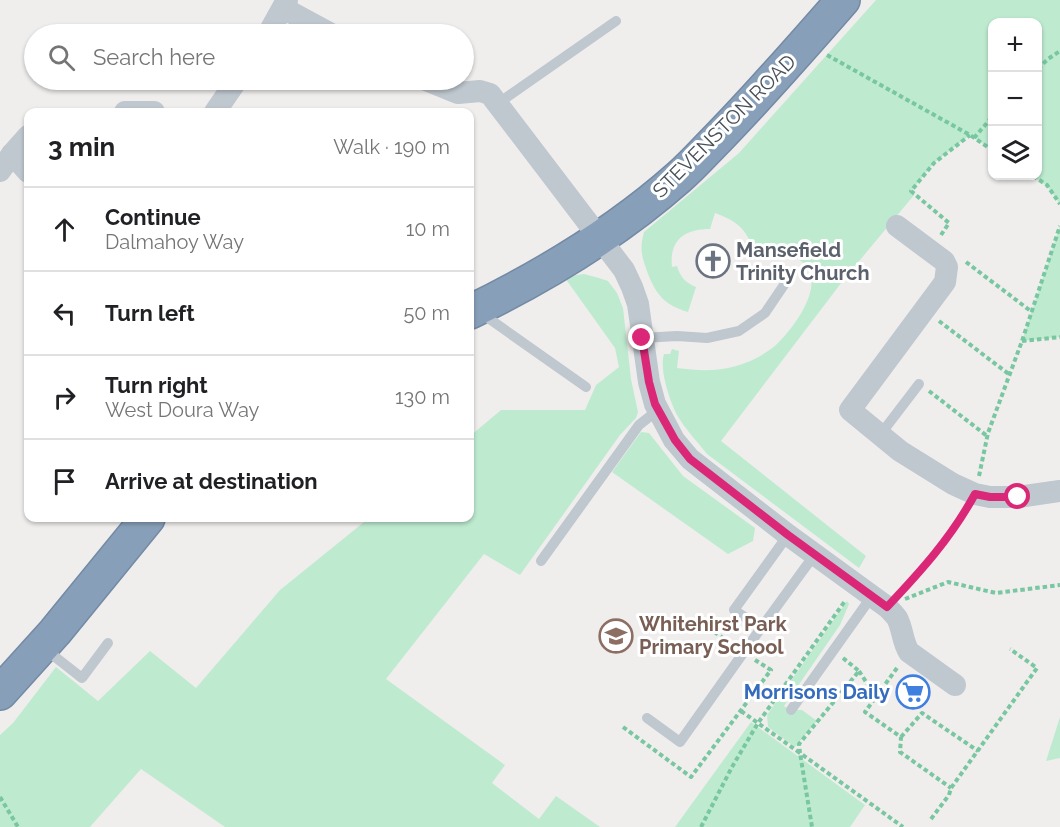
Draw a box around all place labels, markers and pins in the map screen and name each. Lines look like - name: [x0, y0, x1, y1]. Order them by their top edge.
- place label: Mansefield Trinity Church: [736, 238, 869, 285]
- church icon: Mansefield Trinity Church: [695, 243, 731, 279]
- place label: Whitehirst Park Primary School: [639, 612, 788, 659]
- school or university icon: Whitehirst Park Primary School: [598, 618, 634, 654]
- supermarket icon: Morrisons Daily: [895, 674, 931, 710]
- place label: Morrisons Daily: [744, 680, 890, 704]

